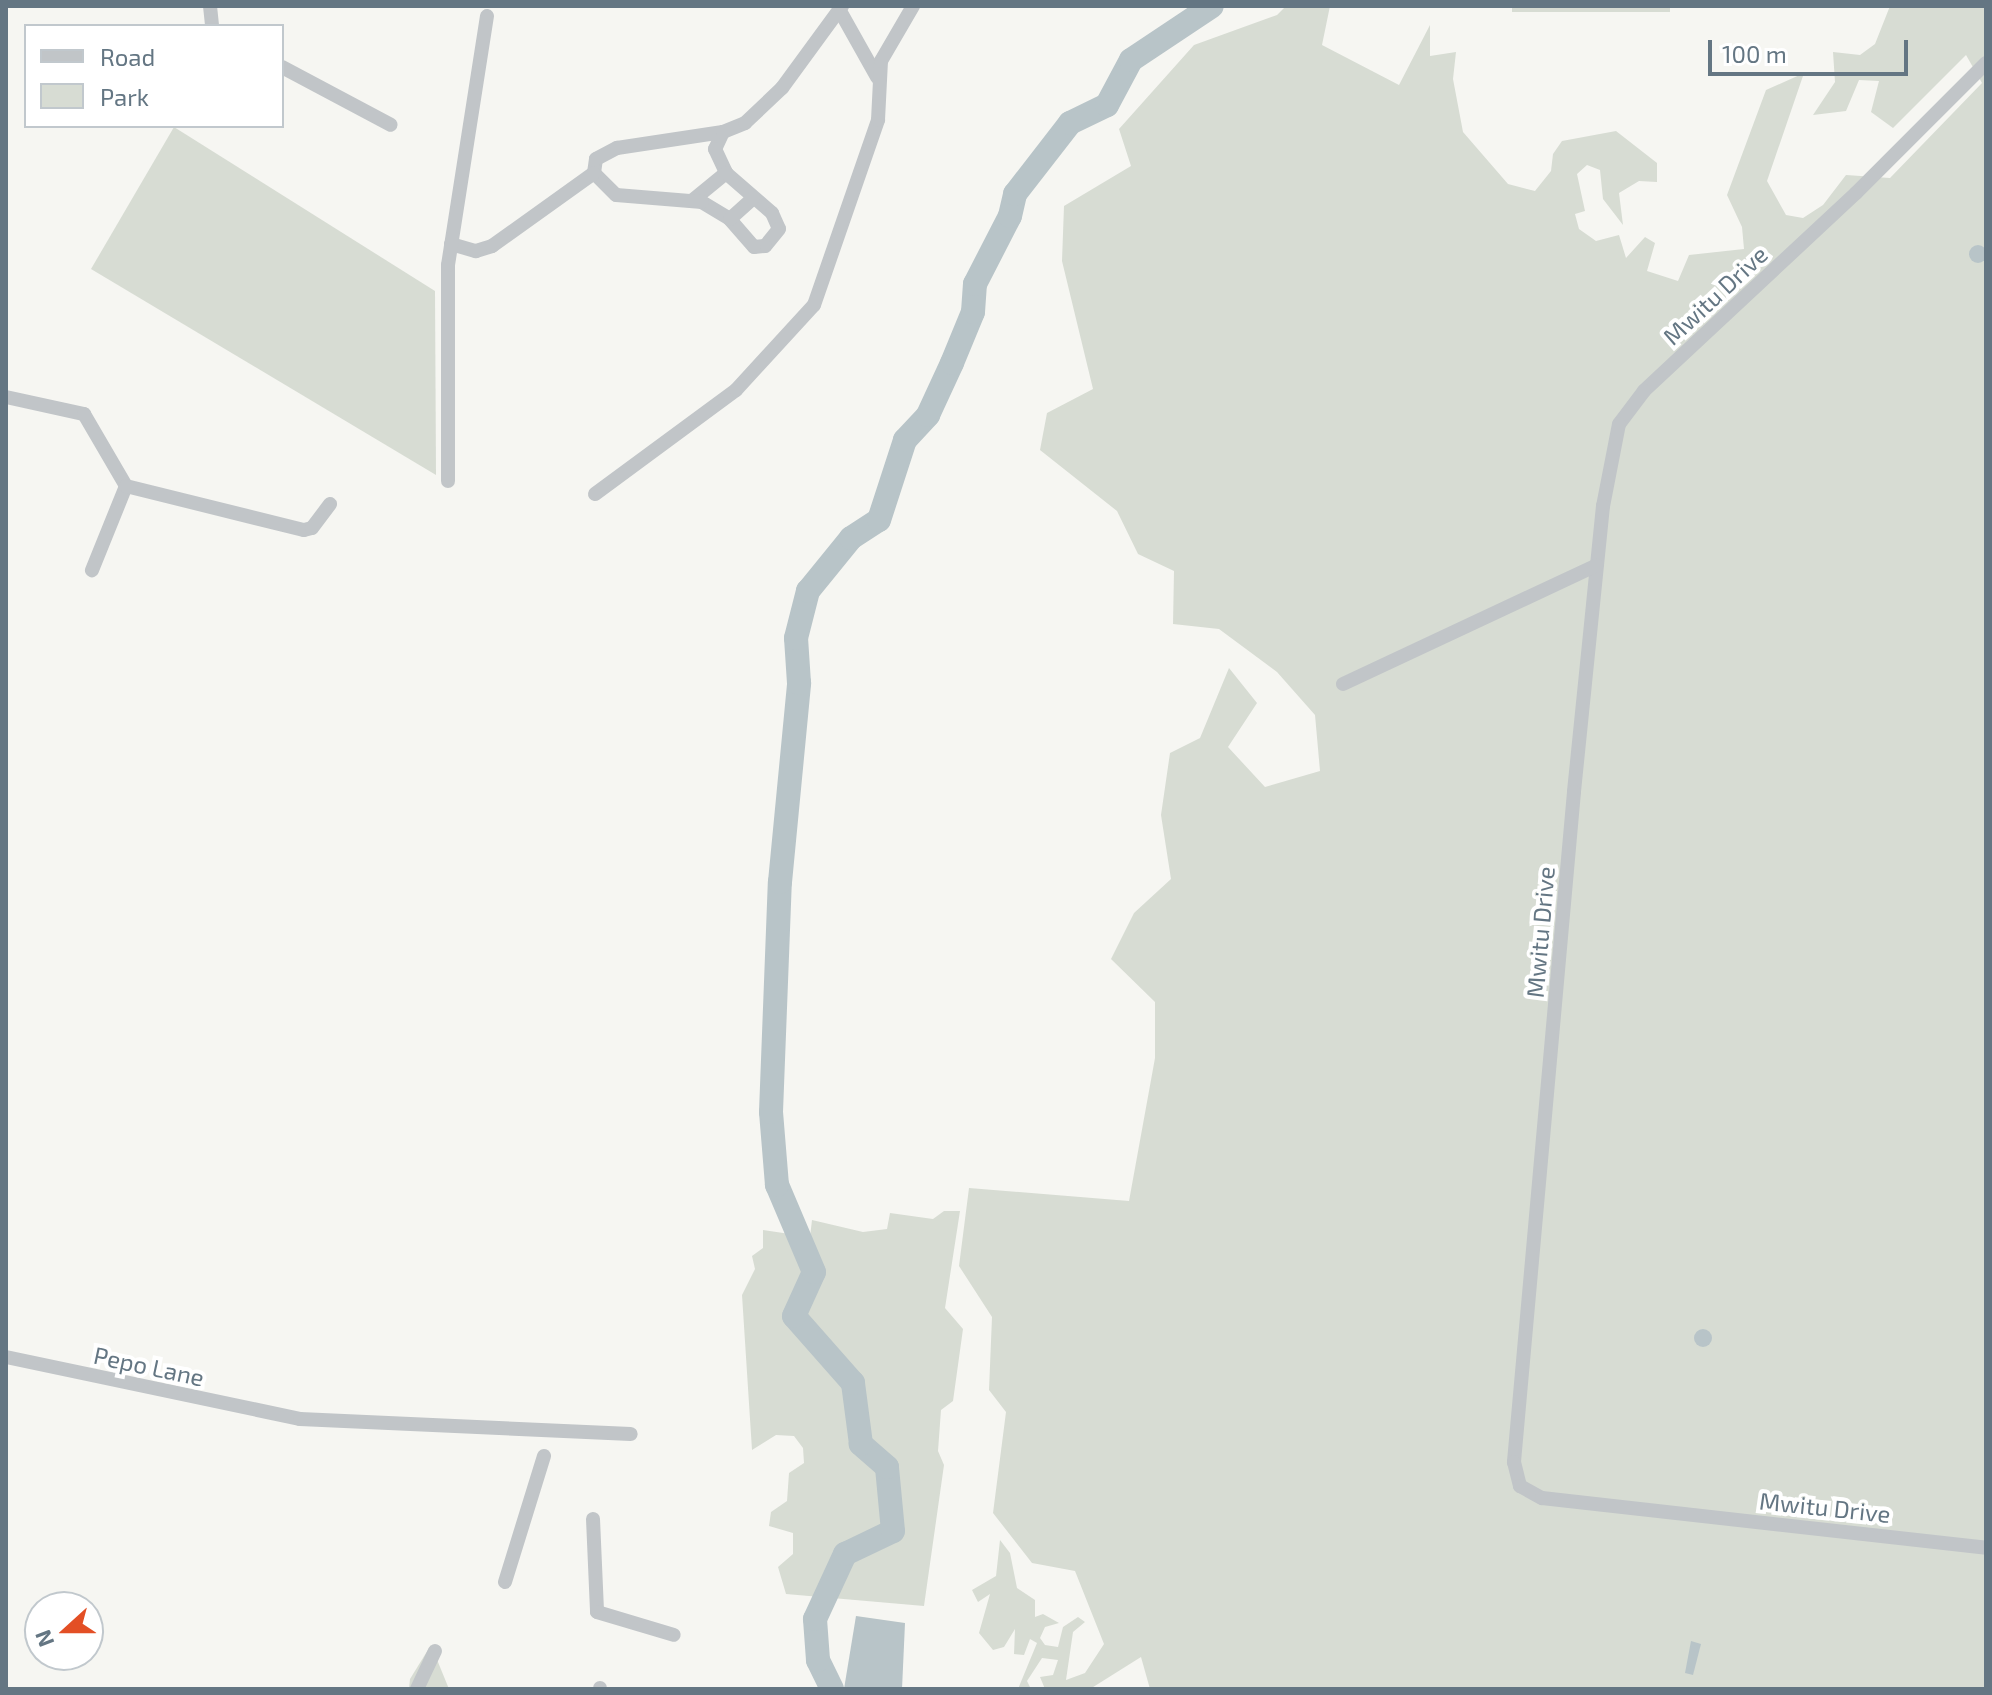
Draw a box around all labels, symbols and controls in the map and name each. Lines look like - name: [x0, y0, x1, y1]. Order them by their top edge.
- legend: [24, 24, 284, 128]
- scale bar: [1712, 24, 1912, 74]
- text: 100 m: [1722, 39, 1787, 68]
- text: Road: [100, 42, 155, 71]
- text: Park: [100, 82, 149, 111]
- street label: Mwitu Drive: [1657, 239, 1773, 351]
- street label: Mwitu Drive: [1520, 865, 1560, 999]
- street label: Pepo Lane: [91, 1340, 207, 1392]
- street label: Mwitu Drive: [1758, 1486, 1892, 1528]
- north arrow: [24, 1591, 104, 1671]
- text: N: [28, 1627, 58, 1651]

